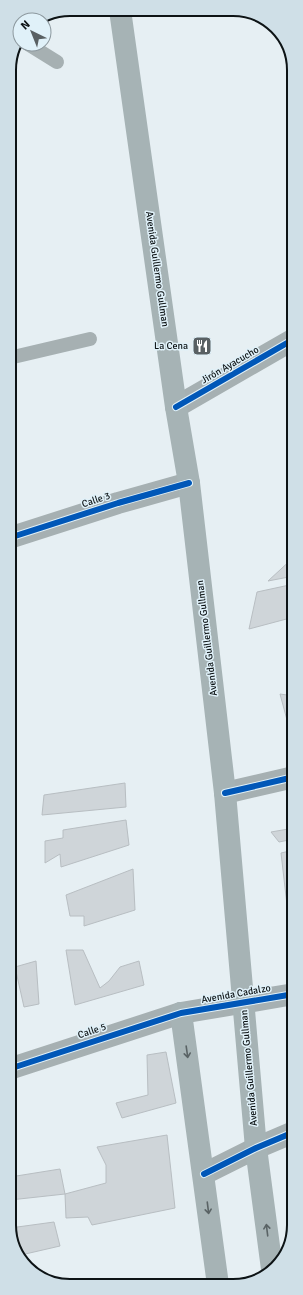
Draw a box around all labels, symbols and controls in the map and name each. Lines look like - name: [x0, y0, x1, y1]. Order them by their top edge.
- north arrow: [12, 12, 52, 52]
- text: N: [18, 18, 33, 32]
- street label: Avenida Guillermo Gullman: [143, 210, 171, 328]
- restaurant icon: La Cena: [191, 335, 213, 357]
- place label: La Cena: [154, 340, 188, 352]
- street label: Jirón Ayacucho: [199, 344, 261, 386]
- street label: Calle 3: [80, 490, 112, 510]
- street label: Avenida Guillermo Gullman: [194, 579, 220, 697]
- street label: Avenida Cadalzo: [200, 982, 272, 1006]
- street label: Avenida Guillermo Gullman: [238, 1009, 260, 1127]
- street label: Calle 5: [76, 1021, 108, 1041]
- one-way arrow: [183, 1045, 191, 1058]
- one-way arrow: [204, 1201, 212, 1214]
- one-way arrow: [263, 1224, 271, 1237]

